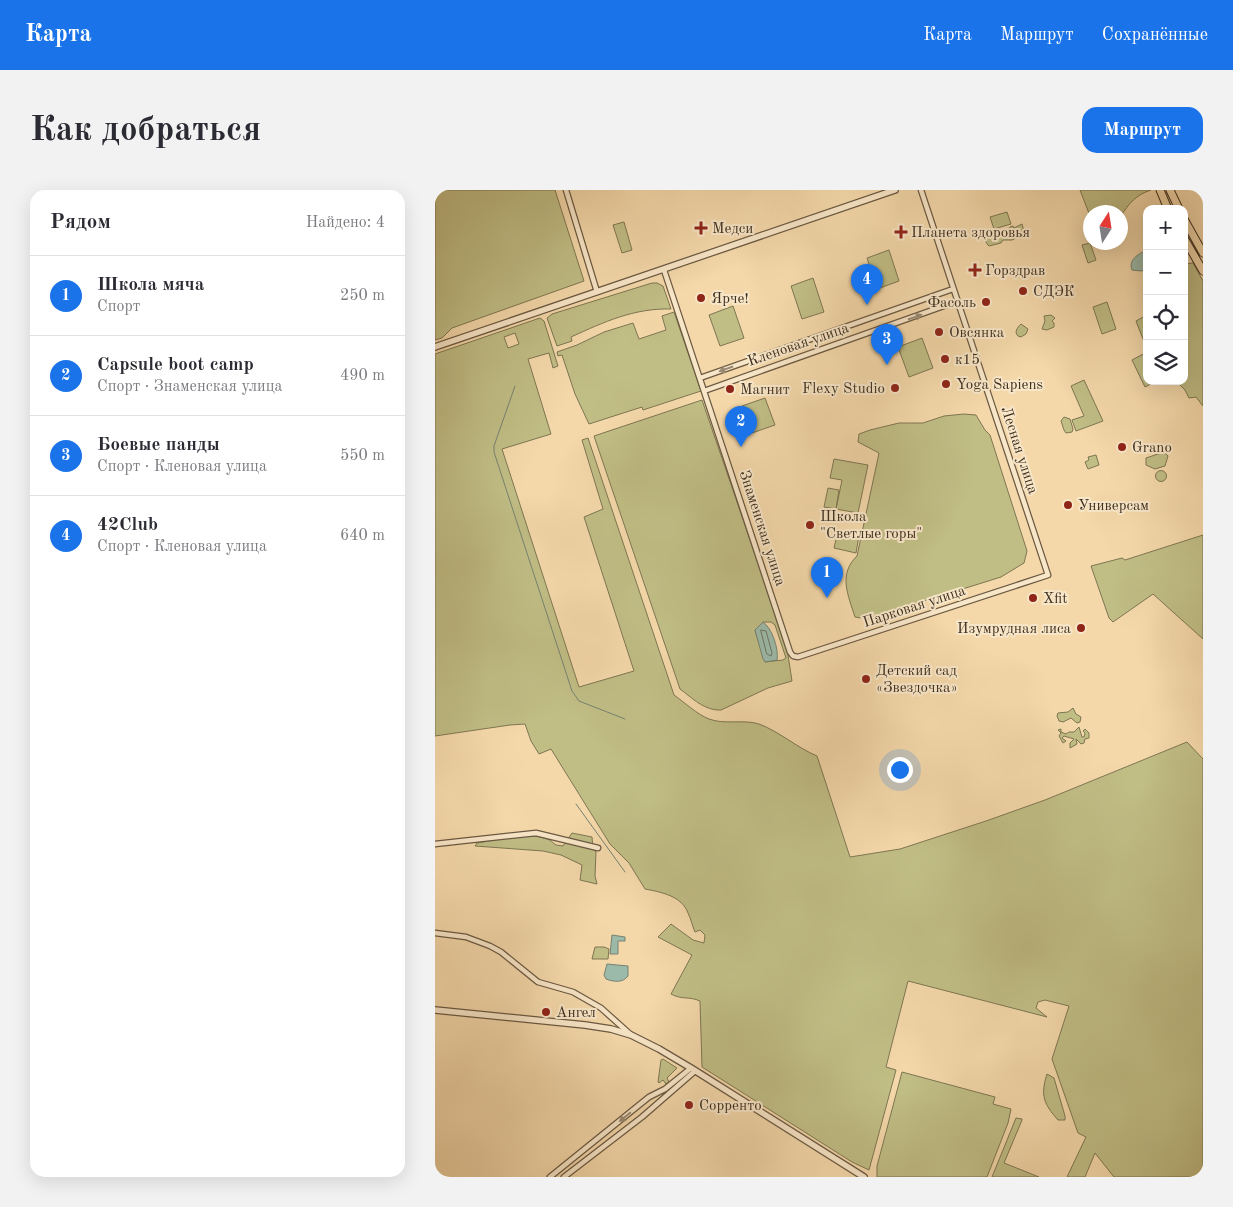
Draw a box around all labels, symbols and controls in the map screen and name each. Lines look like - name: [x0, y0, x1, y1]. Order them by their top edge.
- text: Карта: [25, 23, 92, 47]
- text: Карта: [923, 26, 972, 44]
- text: Маршрут: [1000, 26, 1074, 44]
- text: Сохранённые: [1102, 26, 1208, 44]
- button: Маршрут: [1082, 107, 1203, 153]
- text: Как добраться: [30, 113, 261, 148]
- north arrow: [1083, 205, 1128, 250]
- map controls: [1143, 205, 1188, 385]
- button: +: [1143, 205, 1188, 250]
- text: Рядом: [50, 212, 111, 233]
- text: Найдено: 4: [306, 215, 385, 231]
- marker: Медси: [694, 221, 708, 235]
- place label: Медси: [712, 222, 753, 237]
- marker: Планета здоровья: [895, 226, 907, 238]
- place label: Планета здоровья: [911, 226, 1030, 241]
- button: −: [1143, 250, 1188, 295]
- pin: 4: [851, 264, 883, 305]
- marker: Горздрав: [969, 264, 981, 276]
- place label: Горздрав: [985, 264, 1045, 279]
- text: Школа мяча: [97, 276, 204, 295]
- marker: СДЭК: [1017, 285, 1029, 297]
- place label: СДЭК: [1033, 285, 1075, 300]
- text: 1: [61, 288, 71, 304]
- text: 250 m: [340, 288, 385, 304]
- marker: Ярче!: [695, 292, 707, 304]
- place label: Ярче!: [711, 292, 749, 307]
- button: locate: [1143, 295, 1188, 340]
- place label: Фасоль: [927, 296, 976, 311]
- marker: Фасоль: [980, 296, 992, 308]
- text: Спорт: [97, 299, 140, 315]
- one-way arrow: [908, 312, 923, 320]
- street label: Кленовая улица: [746, 321, 852, 370]
- pin: 3: [871, 324, 903, 365]
- marker: Овсянка: [933, 326, 945, 338]
- place label: Овсянка: [949, 326, 1005, 341]
- button: layers: [1143, 340, 1188, 385]
- marker: к15: [939, 353, 951, 365]
- place label: к15: [955, 353, 980, 368]
- text: Capsule boot camp: [97, 356, 254, 375]
- one-way arrow: [718, 365, 733, 373]
- text: 2: [61, 368, 71, 384]
- text: 490 m: [340, 368, 385, 384]
- marker: Yoga Sapiens: [940, 378, 952, 390]
- place label: Yoga Sapiens: [956, 378, 1043, 393]
- text: Спорт · Знаменская улица: [97, 379, 282, 395]
- place label: Flexy Studio: [802, 382, 885, 397]
- marker: Flexy Studio: [889, 382, 901, 394]
- marker: Магнит: [724, 383, 736, 395]
- place label: Магнит: [740, 383, 790, 398]
- street label: Лесная улица: [997, 405, 1040, 497]
- pin: 2: [725, 406, 757, 447]
- text: Боевые панды: [97, 436, 220, 455]
- marker: Grano: [1116, 441, 1128, 453]
- place label: Grano: [1132, 441, 1172, 456]
- text: 3: [61, 448, 71, 464]
- text: 550 m: [340, 448, 385, 464]
- text: Спорт · Кленовая улица: [97, 459, 267, 475]
- street label: Знаменская улица: [736, 469, 788, 589]
- marker: Универсам: [1062, 499, 1074, 511]
- place label: Универсам: [1078, 499, 1149, 514]
- place label: Школа "Светлые горы": [820, 510, 922, 542]
- text: 42Club: [97, 516, 158, 535]
- marker: Школа "Светлые горы": [804, 519, 816, 531]
- text: 4: [61, 528, 71, 544]
- text: 640 m: [340, 528, 385, 544]
- text: Спорт · Кленовая улица: [97, 539, 267, 555]
- pin: 1: [811, 557, 843, 598]
- street label: Парковая улица: [861, 584, 968, 631]
- marker: Xfit: [1027, 592, 1039, 604]
- place label: Xfit: [1043, 592, 1067, 607]
- place label: Изумрудная лиса: [957, 622, 1072, 637]
- marker: Изумрудная лиса: [1075, 622, 1087, 634]
- place label: Детский сад «Звездочка»: [876, 664, 958, 696]
- marker: Детский сад «Звездочка»: [860, 673, 872, 685]
- your location: [887, 757, 913, 783]
- marker: Ангел: [540, 1006, 552, 1018]
- place label: Ангел: [556, 1006, 596, 1021]
- marker: Сорренто: [683, 1099, 695, 1111]
- place label: Сорренто: [699, 1099, 762, 1114]
- one-way arrow: [619, 1112, 632, 1123]

